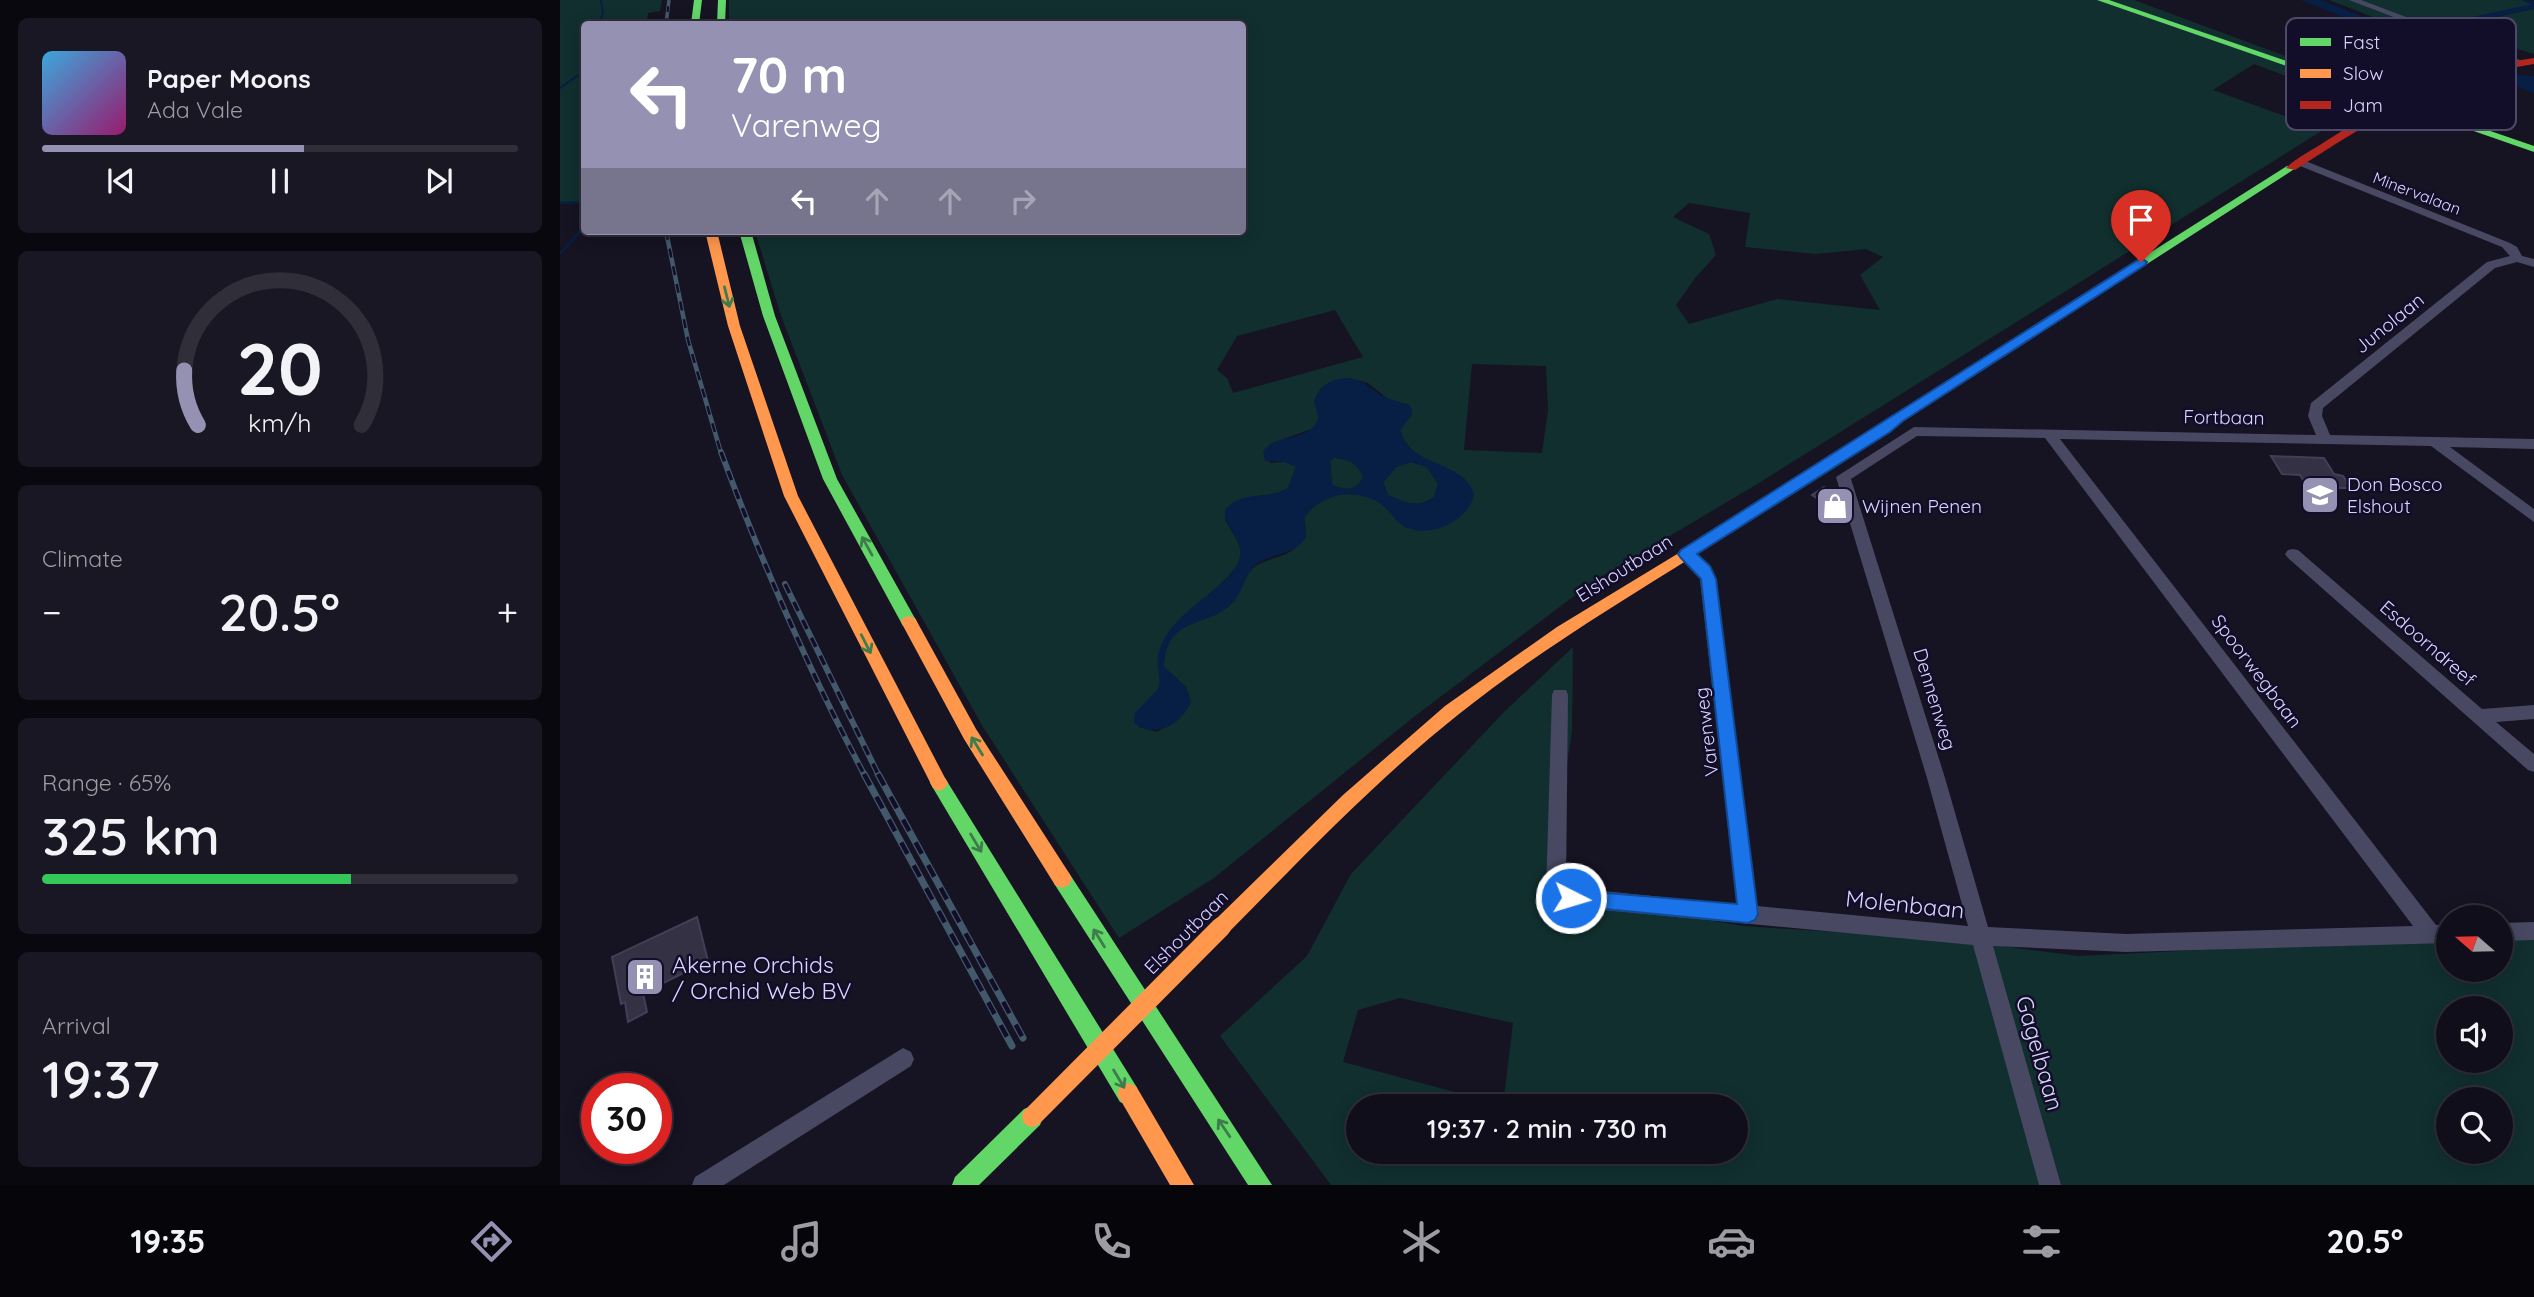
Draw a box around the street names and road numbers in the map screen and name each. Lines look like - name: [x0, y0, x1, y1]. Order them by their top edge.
- street label: Minervalaan: [2370, 167, 2464, 219]
- street label: Junolaan: [2349, 288, 2429, 358]
- street label: Fortbaan: [2183, 404, 2265, 430]
- street label: Elshoutbaan: [1571, 529, 1677, 607]
- street label: Esdoorndreef: [2375, 595, 2481, 691]
- street label: Spoorwegbaan: [2207, 610, 2307, 732]
- street label: Dennenweg: [1908, 645, 1962, 753]
- street label: Varenweg: [1689, 686, 1723, 778]
- street label: Molenbaan: [1844, 883, 1966, 925]
- street label: Elshoutbaan: [1139, 885, 1233, 979]
- street label: Gagelbaan: [2010, 992, 2070, 1114]

